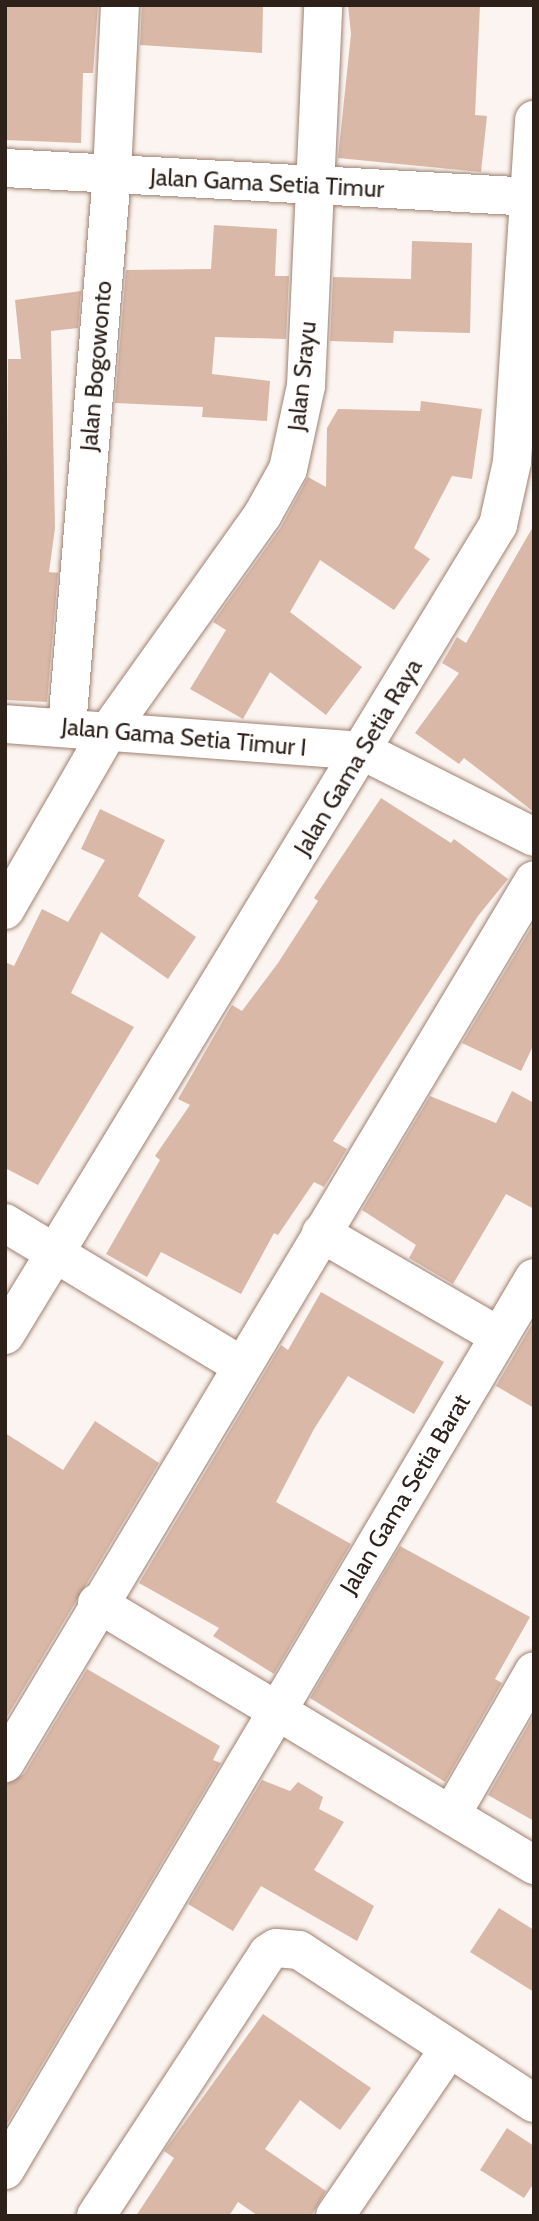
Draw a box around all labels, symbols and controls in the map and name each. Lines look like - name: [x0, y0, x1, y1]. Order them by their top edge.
- street label: Jalan Gama Setia Timur: [149, 162, 385, 204]
- street label: Jalan Bogowonto: [74, 280, 118, 452]
- street label: Jalan Srayu: [282, 320, 322, 432]
- street label: Jalan Gama Setia Raya: [288, 653, 428, 861]
- street label: Jalan Gama Setia Timur I: [60, 712, 308, 762]
- street label: Jalan Gama Setia Barat: [334, 1389, 476, 1599]

